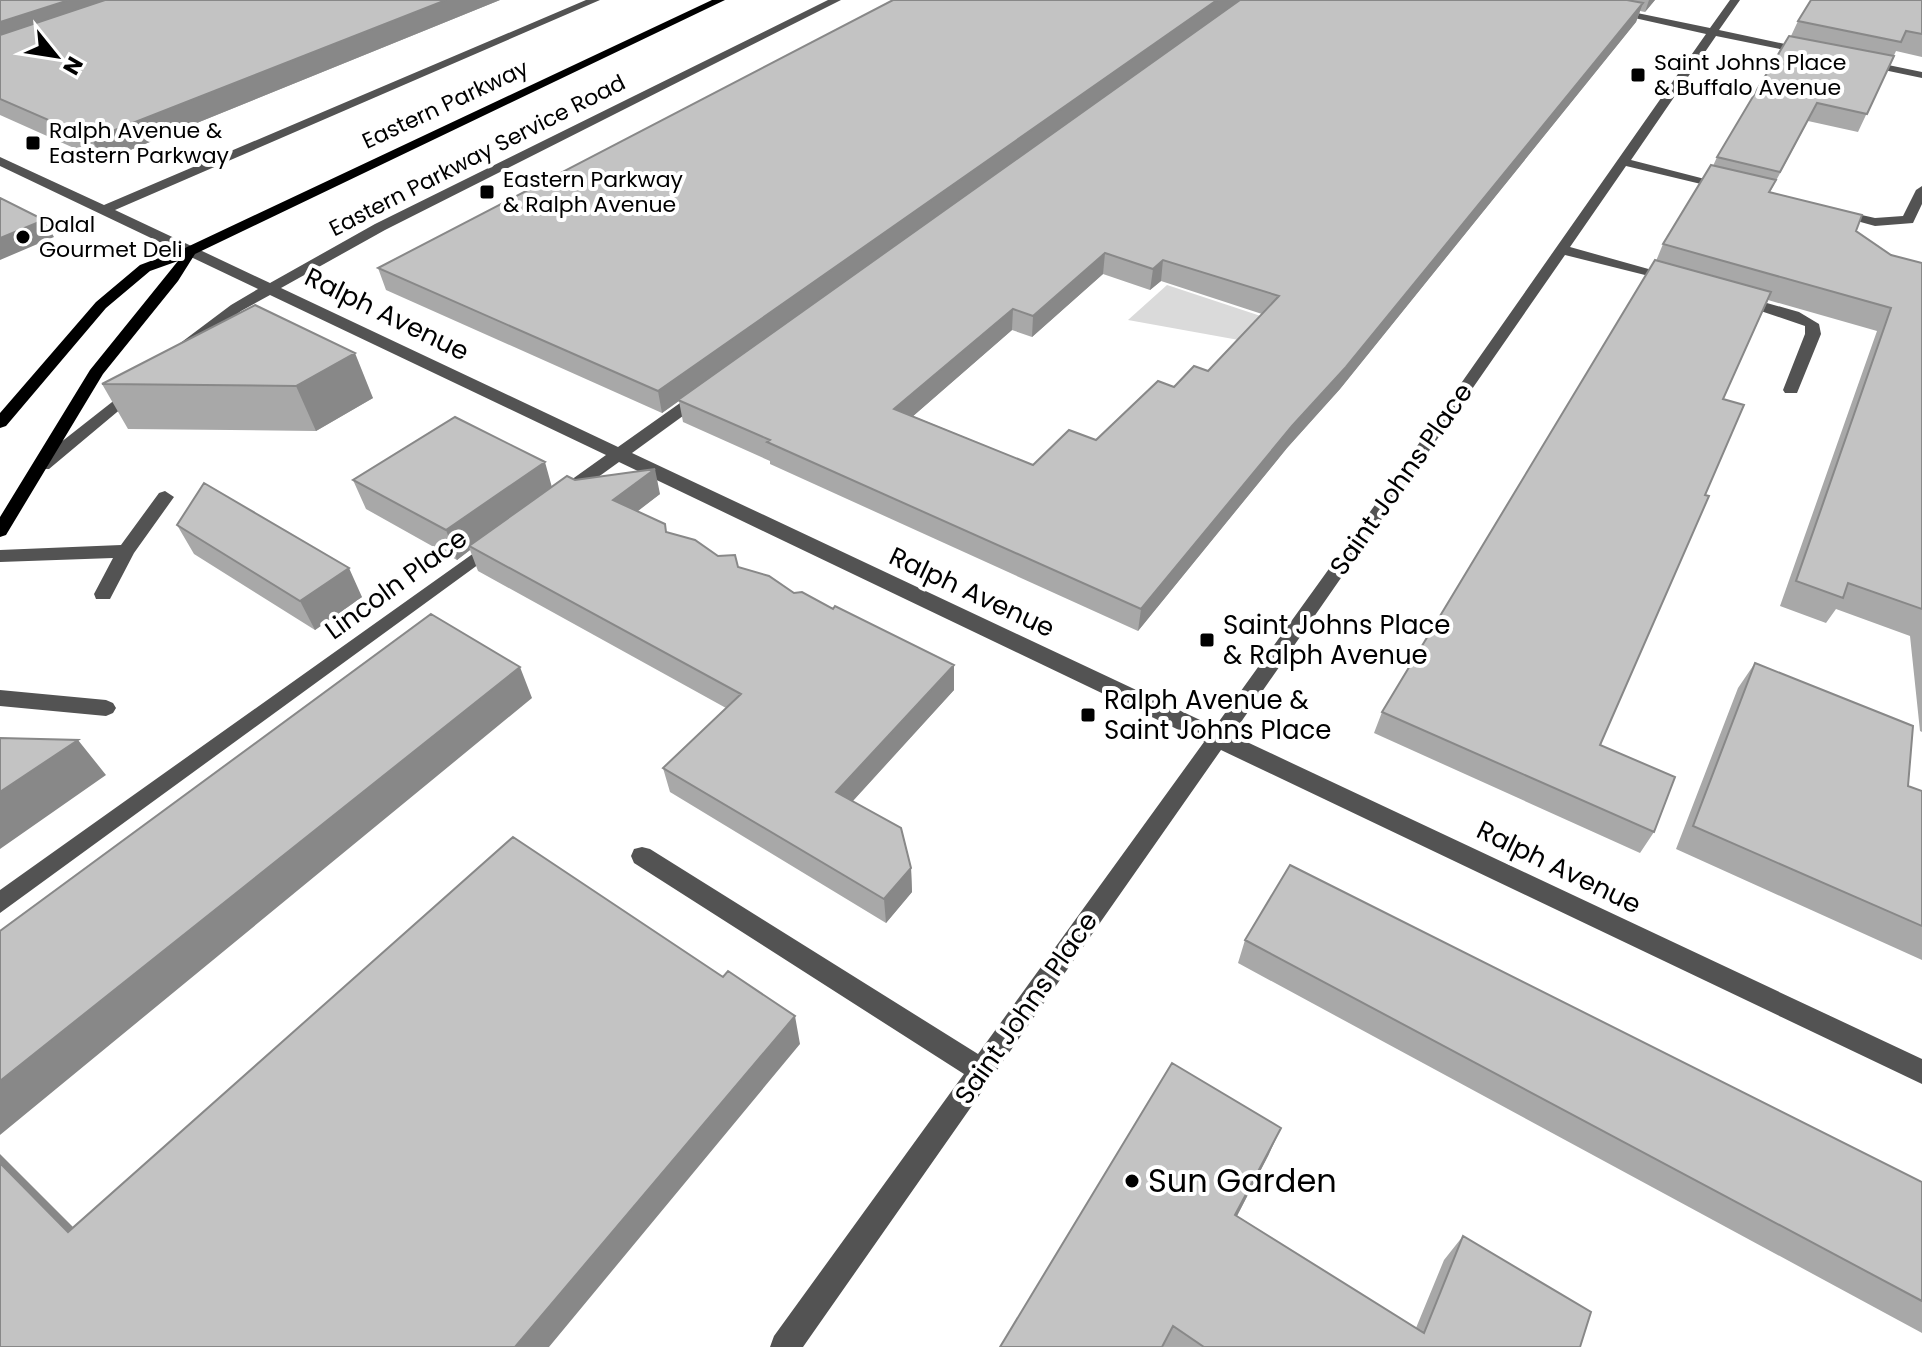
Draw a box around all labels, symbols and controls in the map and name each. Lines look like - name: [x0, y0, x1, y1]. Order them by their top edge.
- north arrow: [16, 16, 96, 96]
- place label: Saint Johns Place & Buffalo Avenue: [1654, 47, 1846, 103]
- text: N: [55, 51, 90, 81]
- street label: Eastern Parkway: [357, 52, 534, 157]
- marker: Saint Johns Place & Buffalo Avenue: [1629, 66, 1647, 84]
- street label: Eastern Parkway Service Road: [324, 67, 631, 244]
- place label: Ralph Avenue & Eastern Parkway: [49, 115, 230, 171]
- marker: Ralph Avenue & Eastern Parkway: [24, 134, 42, 152]
- place label: Eastern Parkway & Ralph Avenue: [503, 164, 684, 220]
- marker: Eastern Parkway & Ralph Avenue: [478, 183, 496, 201]
- place label: Dalal Gourmet Deli: [39, 209, 183, 265]
- marker: Dalal Gourmet Deli: [14, 228, 32, 246]
- street label: Ralph Avenue: [299, 259, 475, 369]
- street label: Saint Johns Place: [1321, 376, 1481, 582]
- street label: Lincoln Place: [318, 520, 474, 648]
- street label: Ralph Avenue: [883, 538, 1061, 646]
- place label: Saint Johns Place & Ralph Avenue: [1223, 607, 1450, 673]
- marker: Saint Johns Place & Ralph Avenue: [1198, 631, 1216, 649]
- place label: Ralph Avenue & Saint Johns Place: [1104, 682, 1331, 748]
- marker: Ralph Avenue & Saint Johns Place: [1079, 706, 1097, 724]
- street label: Ralph Avenue: [1471, 812, 1647, 922]
- street label: Saint Johns Place: [946, 905, 1106, 1111]
- place label: Sun Garden: [1148, 1158, 1337, 1203]
- marker: Sun Garden: [1123, 1172, 1141, 1190]

